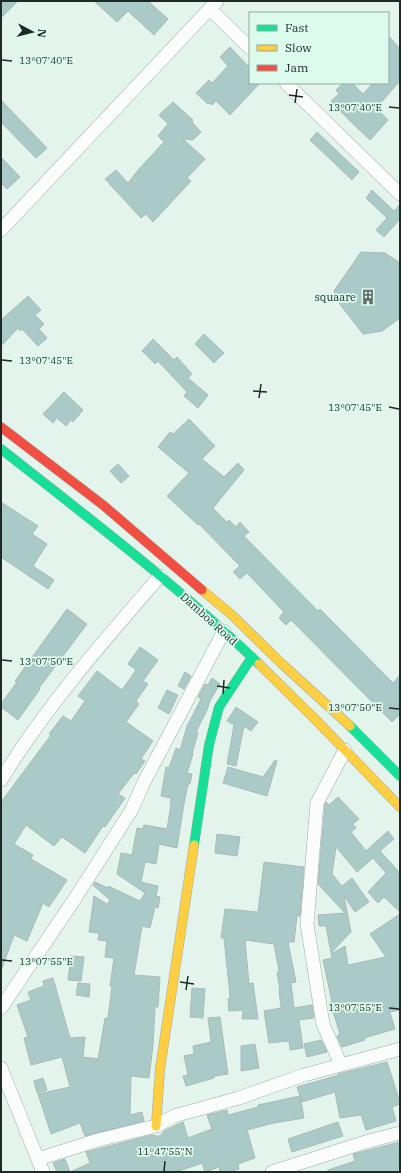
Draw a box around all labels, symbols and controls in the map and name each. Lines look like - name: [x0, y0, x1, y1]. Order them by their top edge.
- north arrow: [12, 12, 52, 52]
- legend: [249, 12, 389, 84]
- text: Fast: [285, 20, 309, 35]
- text: N: [34, 28, 49, 39]
- text: Slow: [285, 40, 312, 55]
- text: 13°07'40"E: [19, 54, 73, 67]
- text: Jam: [285, 60, 309, 75]
- text: 13°07'40"E: [328, 101, 382, 114]
- building icon: squaare: [359, 288, 377, 306]
- place label: squaare: [314, 290, 356, 304]
- text: 13°07'45"E: [19, 354, 73, 367]
- text: 13°07'45"E: [328, 401, 382, 414]
- street label: Damboa Road: [178, 590, 241, 649]
- text: 13°07'50"E: [19, 655, 73, 668]
- text: 13°07'50"E: [328, 701, 382, 714]
- text: 13°07'55"E: [19, 955, 73, 968]
- text: 13°07'55"E: [328, 1001, 382, 1014]
- text: 11°47'55"N: [138, 1145, 193, 1158]

